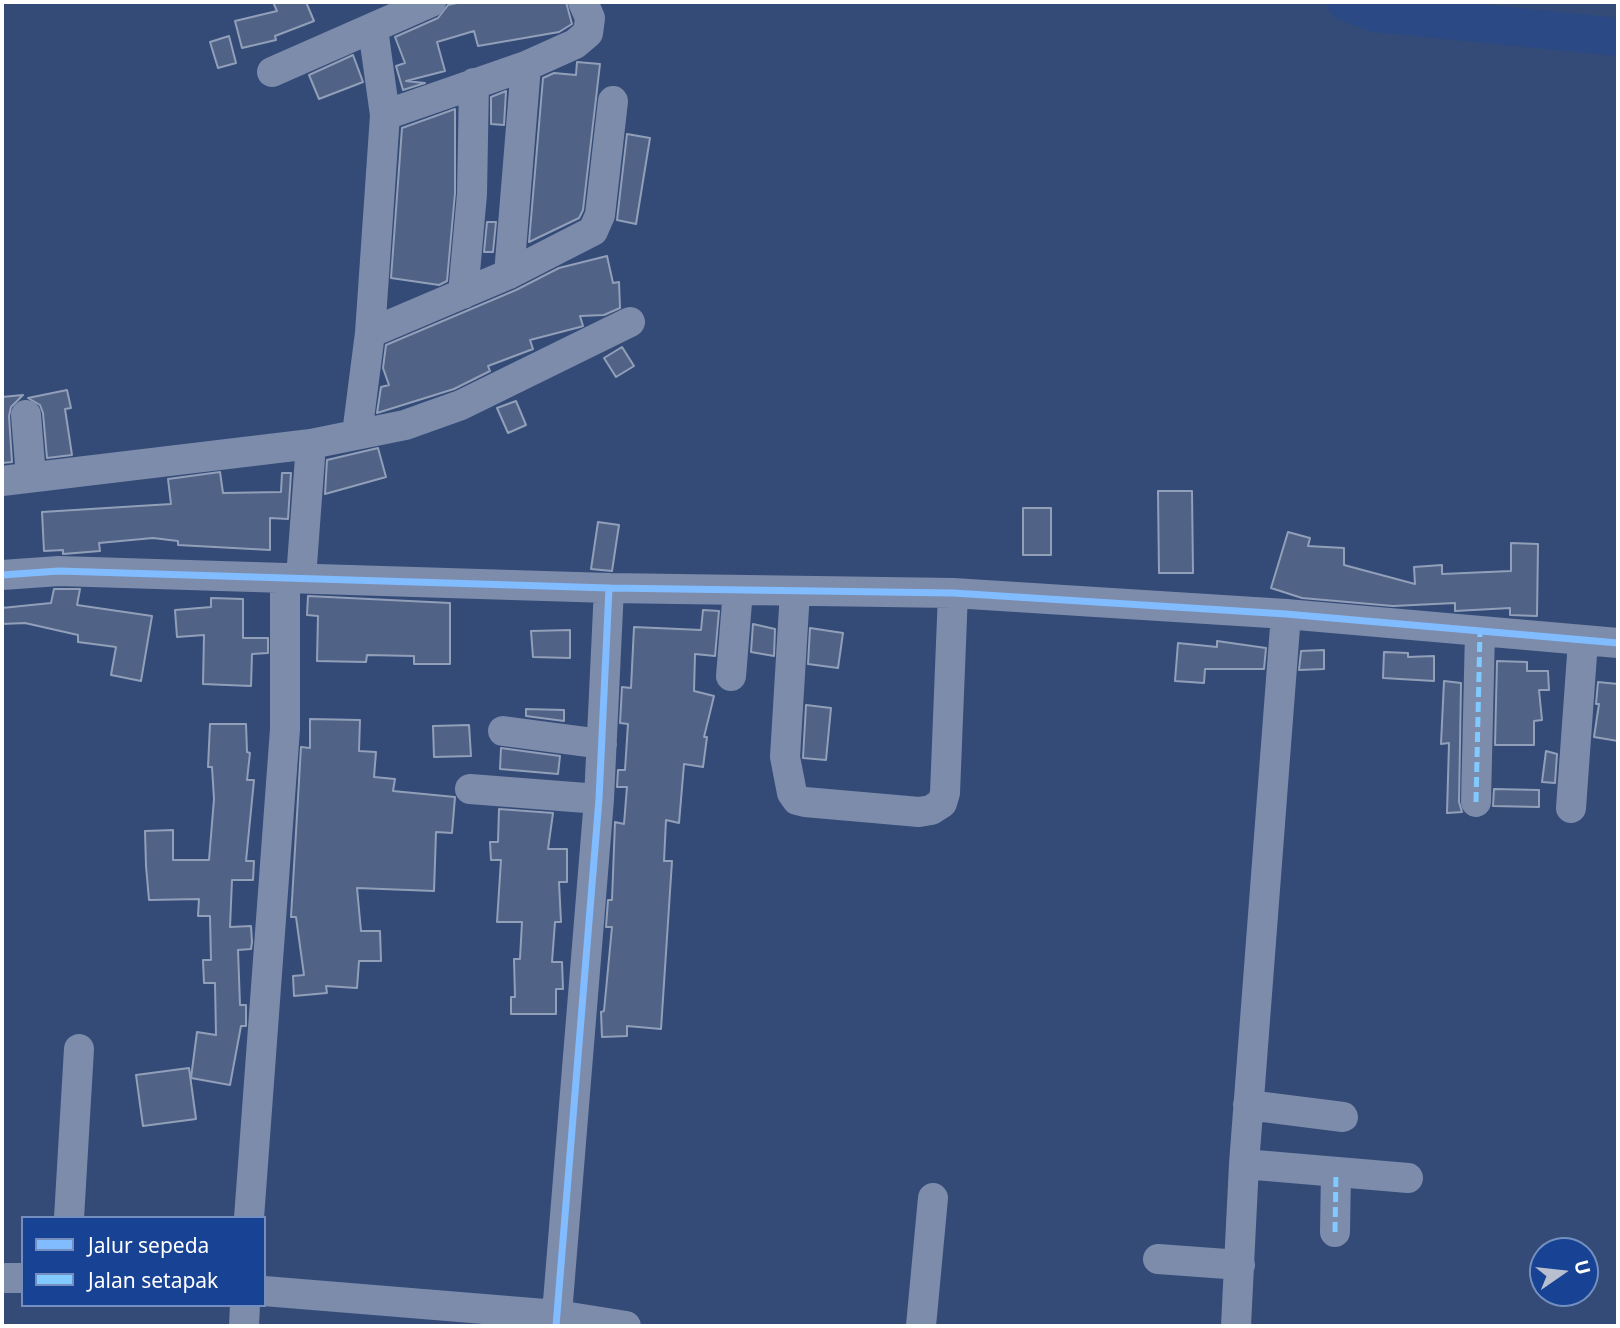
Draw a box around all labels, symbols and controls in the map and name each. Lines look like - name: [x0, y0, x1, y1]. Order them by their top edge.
- legend: [21, 1216, 266, 1307]
- text: Jalur sepeda: [88, 1231, 209, 1259]
- north arrow: [1529, 1237, 1599, 1307]
- text: U: [1568, 1257, 1597, 1278]
- text: Jalan setapak: [88, 1266, 218, 1294]

